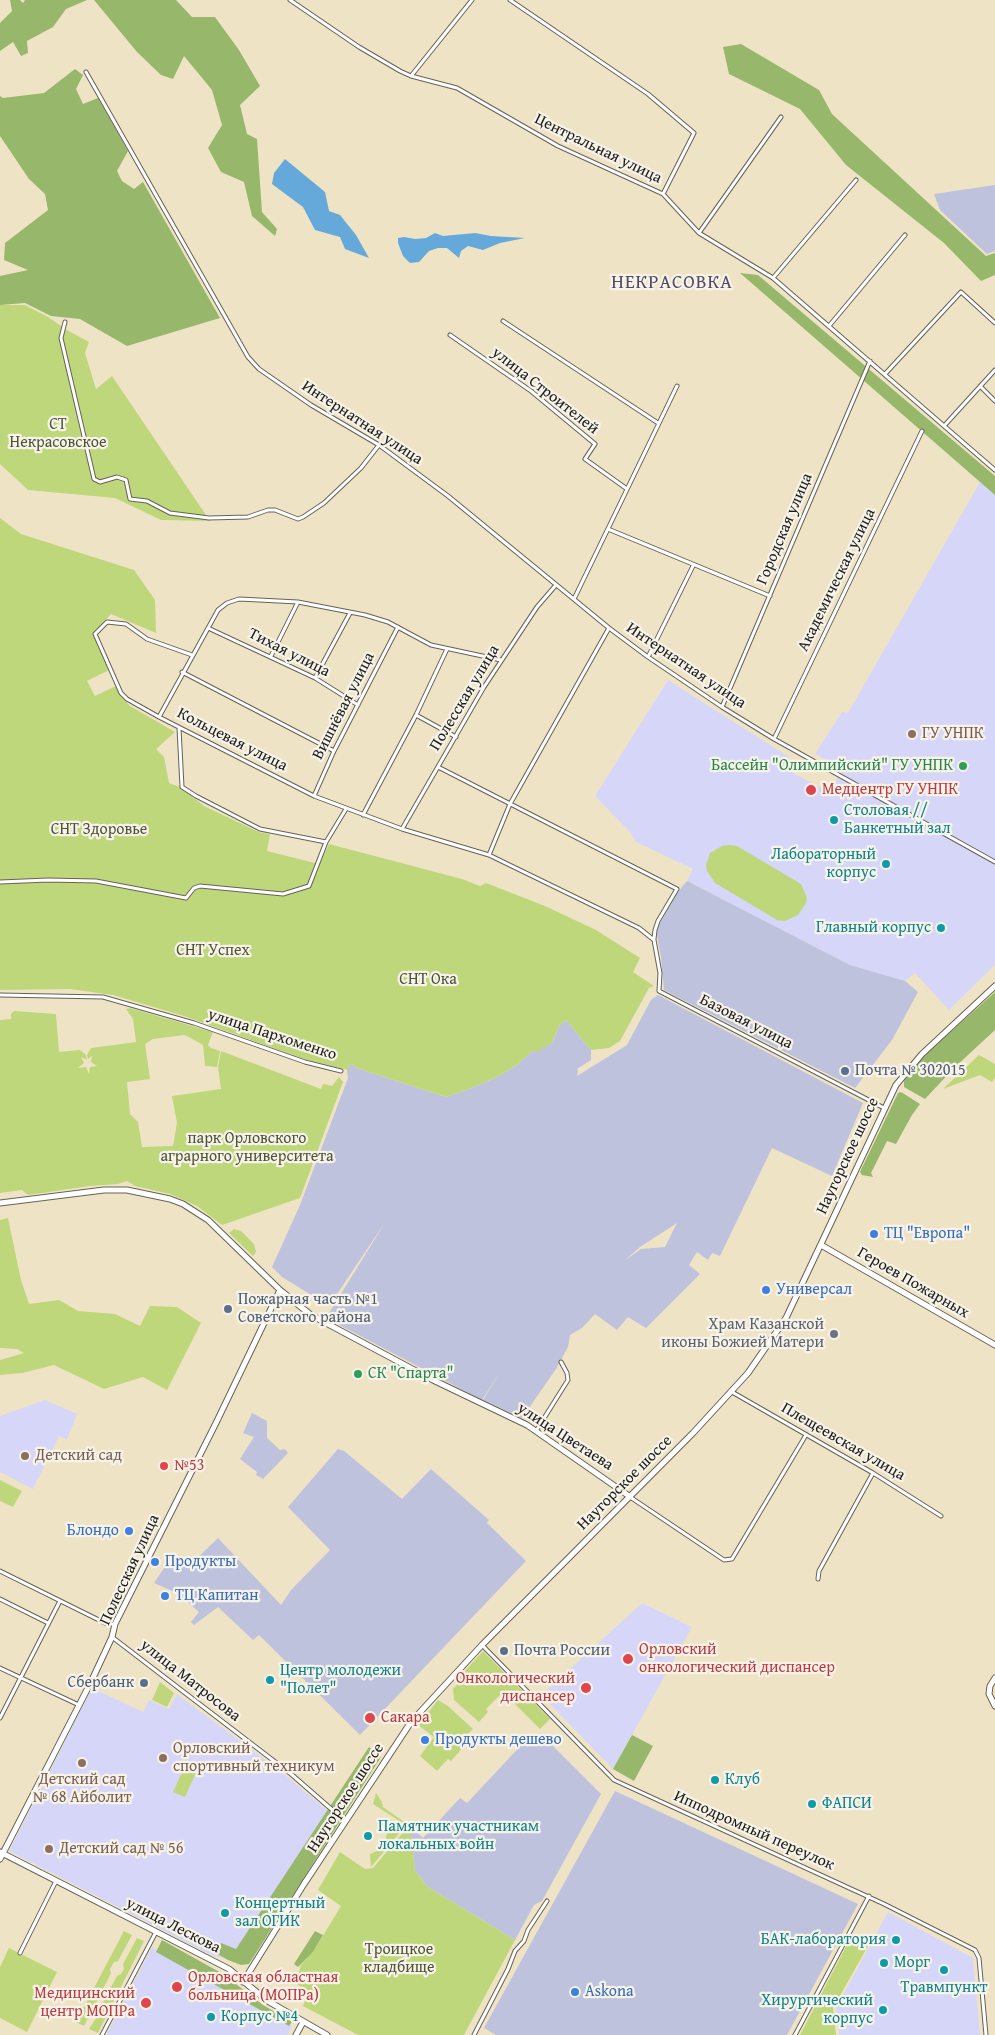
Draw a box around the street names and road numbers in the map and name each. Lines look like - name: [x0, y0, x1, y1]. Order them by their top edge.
- street label: Центральная улица: [531, 110, 665, 188]
- street label: улица Строителей: [488, 343, 602, 439]
- street label: Интернатная улица: [298, 377, 426, 469]
- street label: Городская улица: [753, 470, 817, 588]
- street label: Академическая улица: [794, 505, 880, 655]
- street label: Интернатная улица: [622, 619, 750, 713]
- street label: Тихая улица: [245, 624, 333, 682]
- street label: Полесская улица: [426, 642, 504, 754]
- street label: Вишнёвая улица: [309, 649, 379, 763]
- street label: Кольцевая улица: [174, 704, 290, 776]
- street label: Базовая улица: [696, 990, 796, 1054]
- street label: улица Пархоменко: [205, 1005, 339, 1065]
- street label: Наугорское шоссе: [813, 1095, 883, 1217]
- street label: Героев Пожарных: [854, 1243, 972, 1323]
- street label: улица Цветаева: [513, 1399, 617, 1475]
- street label: Плещеевская улица: [778, 1399, 908, 1485]
- street label: Наугорское шоссе: [573, 1431, 677, 1535]
- street label: Полесская улица: [96, 1512, 164, 1628]
- street label: улица Матросова: [136, 1636, 244, 1726]
- street label: Наугорское шоссе: [303, 1740, 389, 1856]
- street label: Ипподромный переулок: [671, 1787, 837, 1875]
- street label: улица Лескова: [123, 1894, 223, 1958]

